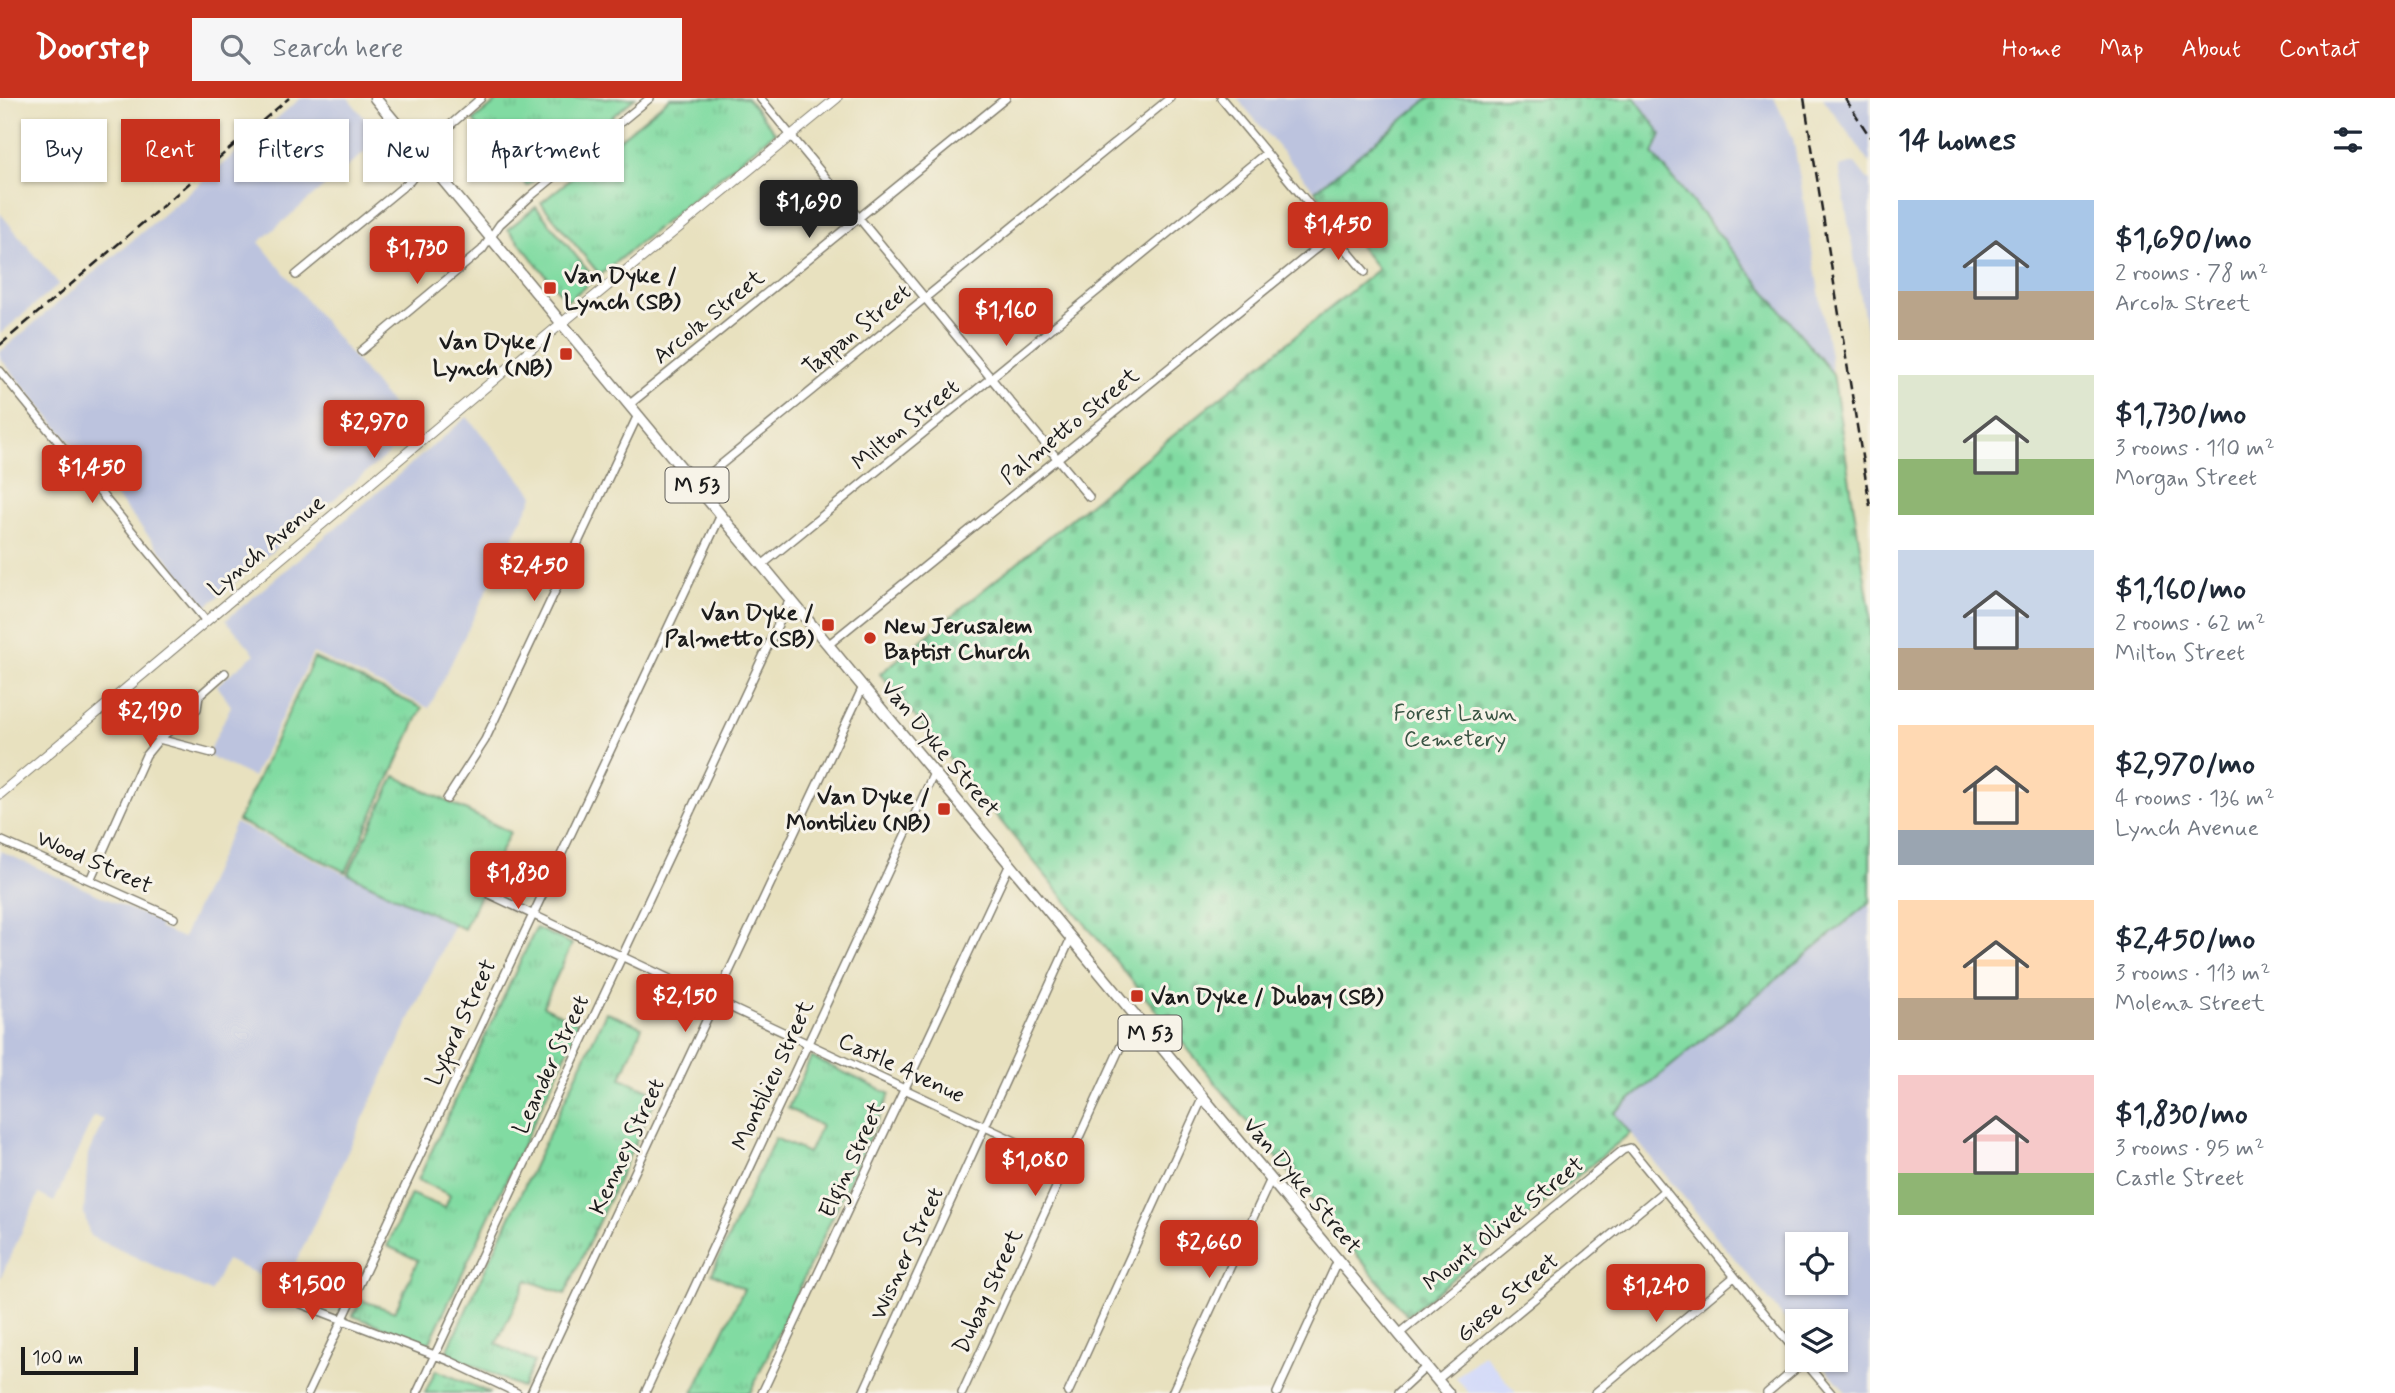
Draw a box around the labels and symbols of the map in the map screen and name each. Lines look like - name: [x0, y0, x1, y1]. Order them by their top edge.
- pin: $1,690: [752, 180, 866, 240]
- pin: $1,450: [1281, 202, 1395, 262]
- pin: $1,730: [360, 226, 474, 286]
- place label: Van Dyke / Lynch (SB): [564, 262, 681, 318]
- street label: Arcola Street: [647, 263, 772, 372]
- street label: Tappan Street: [797, 278, 918, 384]
- marker: Van Dyke / Lynch (SB): [542, 280, 558, 296]
- pin: $1,160: [949, 288, 1063, 348]
- place label: Van Dyke / Lynch (NB): [433, 328, 553, 384]
- marker: Van Dyke / Lynch (NB): [558, 346, 574, 362]
- street label: Palmetto Street: [995, 361, 1146, 492]
- street label: Milton Street: [846, 373, 966, 478]
- pin: $2,970: [317, 400, 431, 460]
- pin: $1,450: [35, 446, 149, 505]
- road number: M 53: [666, 468, 728, 502]
- street label: Lynch Avenue: [203, 489, 332, 604]
- pin: $2,450: [477, 544, 591, 603]
- place label: Van Dyke / Palmetto (SB): [664, 599, 815, 655]
- place label: New Jerusalem Baptist Church: [884, 612, 1033, 668]
- marker: Van Dyke / Palmetto (SB): [820, 617, 836, 633]
- marker: New Jerusalem Baptist Church: [862, 630, 878, 646]
- street label: Van Dyke Street: [873, 675, 1006, 824]
- pin: $2,190: [93, 690, 207, 749]
- park label: Forest Lawn Cemetery: [1393, 699, 1517, 755]
- place label: Van Dyke / Montilieu (NB): [786, 783, 931, 839]
- marker: Van Dyke / Montilieu (NB): [936, 801, 952, 817]
- street label: Wood Street: [31, 824, 157, 902]
- pin: $1,830: [461, 852, 575, 911]
- street label: Lyford Street: [419, 955, 505, 1091]
- pin: $2,150: [628, 974, 742, 1034]
- place label: Van Dyke / Dubay (SB): [1151, 983, 1384, 1013]
- marker: Van Dyke / Dubay (SB): [1129, 988, 1145, 1004]
- street label: Leander Street: [506, 990, 597, 1139]
- street label: Montilieu Street: [726, 995, 822, 1156]
- road number: M 53: [1118, 1016, 1182, 1051]
- street label: Castle Avenue: [833, 1026, 969, 1111]
- street label: Kenney Street: [583, 1074, 672, 1220]
- street label: Elgin Street: [813, 1096, 895, 1224]
- street label: Van Dyke Street: [1235, 1112, 1368, 1261]
- pin: $1,080: [978, 1138, 1092, 1198]
- street label: Mount Olivet Street: [1418, 1150, 1591, 1299]
- street label: Wisner Street: [864, 1183, 952, 1325]
- pin: $2,660: [1152, 1220, 1266, 1280]
- street label: Dubay Street: [947, 1224, 1031, 1359]
- street label: Giese Street: [1451, 1247, 1566, 1350]
- pin: $1,500: [255, 1262, 369, 1322]
- pin: $1,240: [1599, 1264, 1713, 1324]
- scale bar: [21, 1344, 138, 1376]

